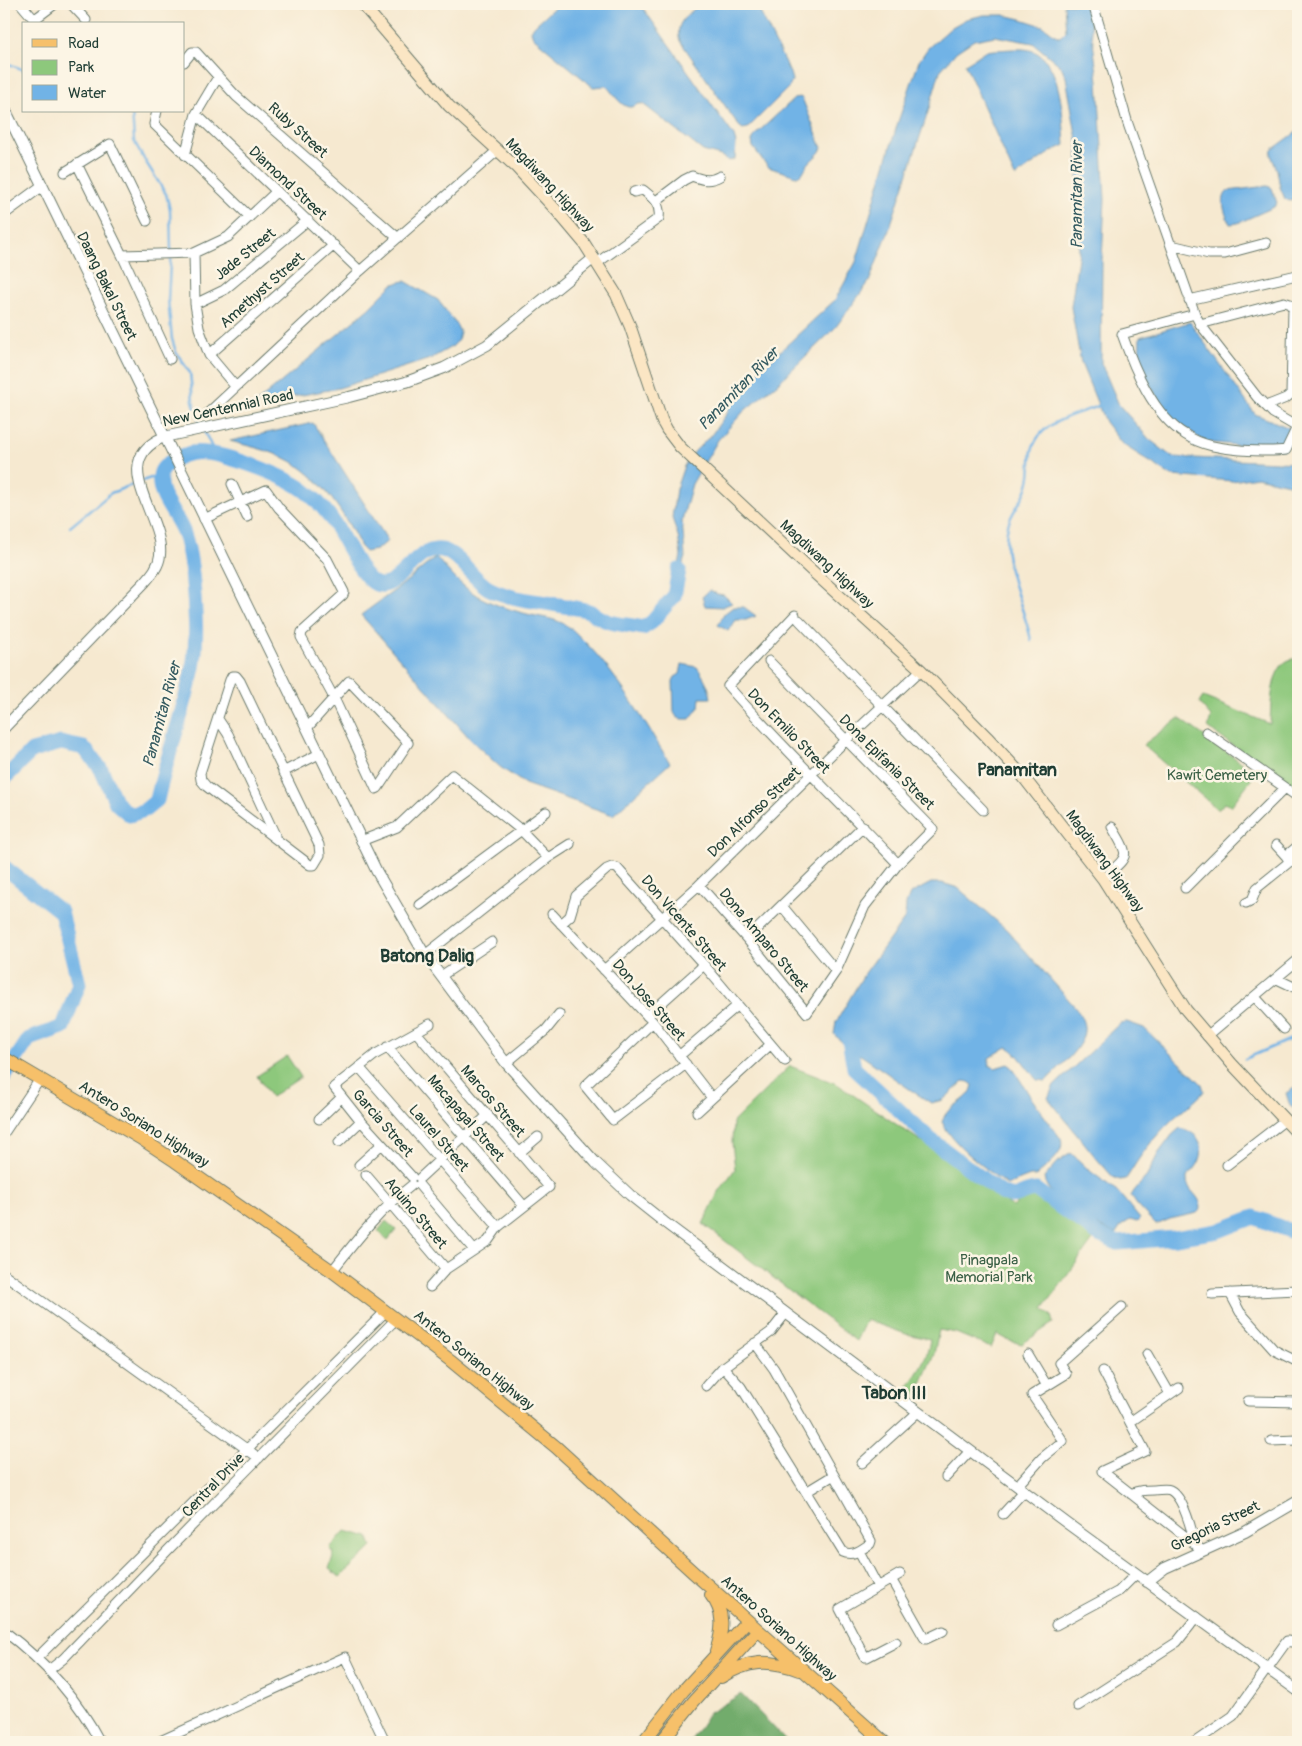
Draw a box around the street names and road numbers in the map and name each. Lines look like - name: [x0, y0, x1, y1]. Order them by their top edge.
- street label: Ruby Street: [264, 99, 332, 163]
- street label: Magdiwang Highway: [501, 134, 598, 237]
- street label: Diamond Street: [245, 142, 331, 225]
- street label: Jade Street: [211, 223, 280, 285]
- street label: Daang Bakal Street: [72, 229, 141, 344]
- street label: Amethyst Street: [216, 248, 309, 332]
- street label: New Centennial Road: [161, 385, 295, 432]
- street label: Magdiwang Highway: [776, 516, 878, 613]
- street label: Don Emilio Street: [743, 685, 835, 779]
- street label: Dona Epifania Street: [835, 710, 939, 815]
- street label: Don Alfonso Street: [704, 762, 806, 862]
- street label: Magdiwang Highway: [1061, 806, 1148, 917]
- street label: Don Vicente Street: [637, 871, 731, 976]
- street label: Dona Amparo Street: [715, 884, 813, 997]
- street label: Don Jose Street: [608, 955, 690, 1046]
- street label: Marcos Street: [456, 1061, 530, 1142]
- street label: Macapagal Street: [423, 1071, 509, 1166]
- street label: Antero Soriano Highway: [75, 1077, 213, 1172]
- street label: Garcia Street: [348, 1086, 418, 1162]
- street label: Laurel Street: [404, 1101, 474, 1176]
- street label: Aquino Street: [380, 1174, 452, 1254]
- street label: Antero Soriano Highway: [410, 1306, 538, 1415]
- street label: Central Drive: [178, 1449, 249, 1521]
- street label: Gregoria Street: [1167, 1496, 1264, 1556]
- street label: Antero Soriano Highway: [717, 1571, 841, 1686]

